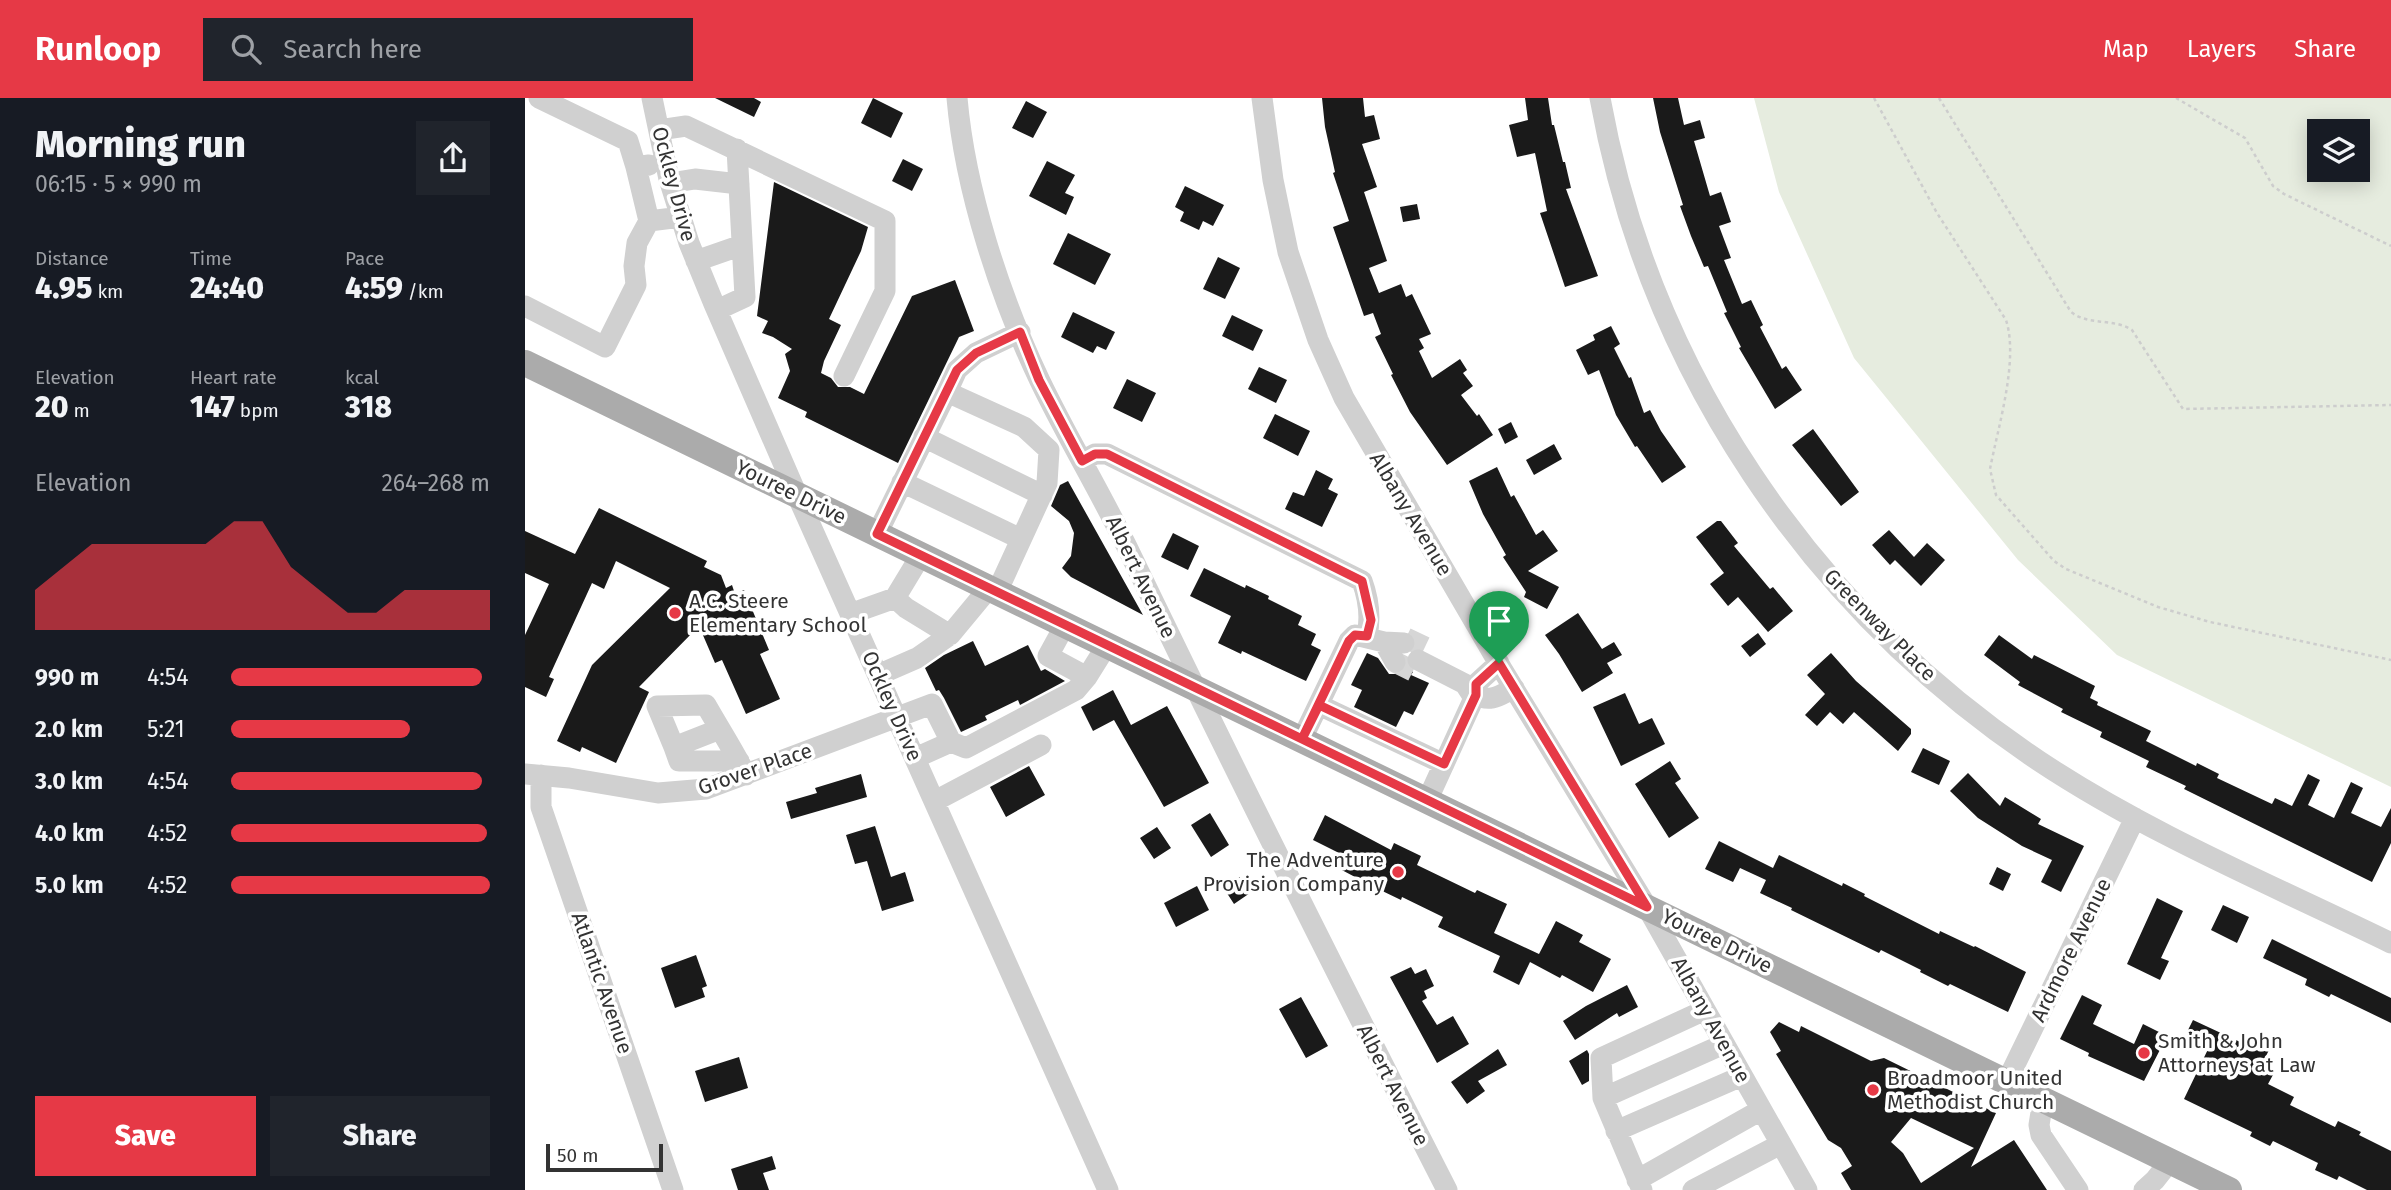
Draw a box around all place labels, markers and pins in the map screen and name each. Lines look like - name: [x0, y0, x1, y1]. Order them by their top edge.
- place label: A.C. Steere Elementary School: [689, 588, 867, 638]
- pin: [1469, 591, 1529, 663]
- marker: A.C. Steere Elementary School: [667, 605, 683, 621]
- place label: The Adventure Provision Company: [1203, 847, 1385, 897]
- marker: The Adventure Provision Company: [1390, 864, 1406, 880]
- place label: Smith & John Attorneys at Law: [2158, 1028, 2316, 1078]
- marker: Smith & John Attorneys at Law: [2136, 1045, 2152, 1061]
- place label: Broadmoor United Methodist Church: [1887, 1065, 2063, 1115]
- marker: Broadmoor United Methodist Church: [1865, 1082, 1881, 1098]

